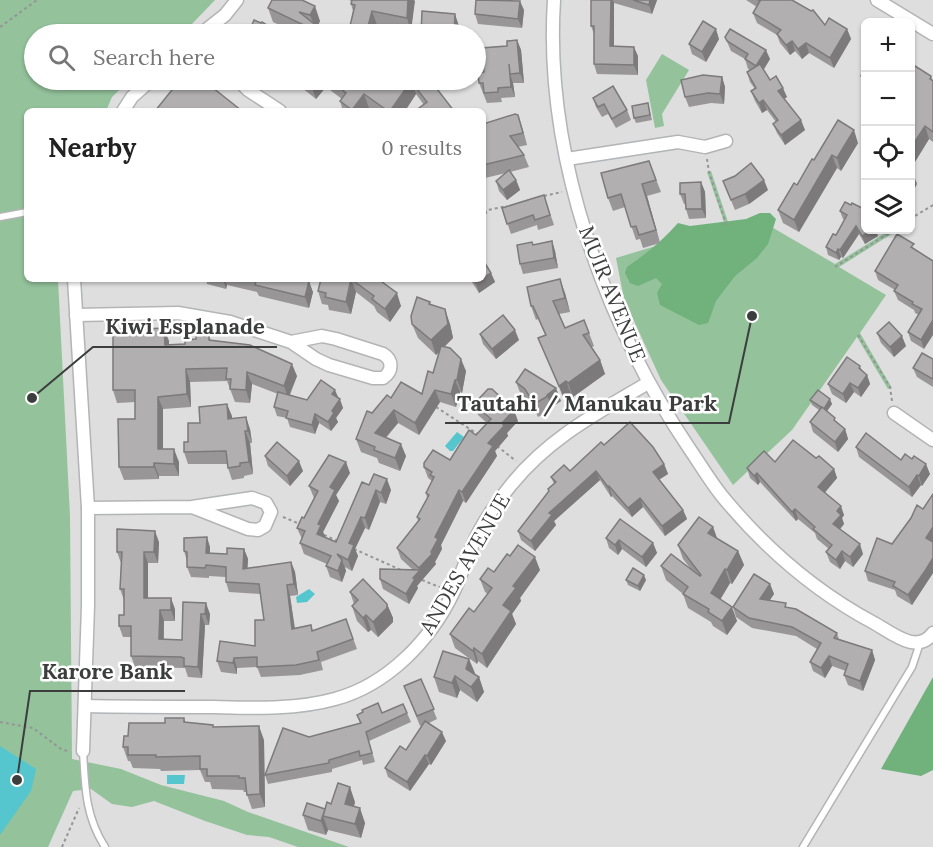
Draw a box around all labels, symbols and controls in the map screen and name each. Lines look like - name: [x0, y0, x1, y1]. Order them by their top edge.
- map controls: [861, 18, 915, 234]
- button: +: [861, 18, 915, 72]
- search box: [24, 24, 486, 90]
- icon: search: [45, 41, 78, 74]
- text: Search here: [93, 43, 215, 71]
- button: −: [861, 72, 915, 126]
- button: locate: [861, 126, 915, 180]
- text: Nearby: [48, 131, 136, 164]
- text: 0 results: [381, 135, 462, 160]
- button: layers: [861, 180, 915, 234]
- street label: MUIR AVENUE: [573, 222, 652, 366]
- callout: Kiwi Esplanade: [93, 307, 277, 347]
- text: Kiwi Esplanade: [105, 312, 265, 340]
- callout: Tautahi / Manukau Park: [445, 383, 729, 423]
- text: Tautahi / Manukau Park: [457, 389, 717, 417]
- street label: ANDES AVENUE: [413, 488, 516, 640]
- callout: Karore Bank: [30, 651, 185, 691]
- text: Karore Bank: [41, 657, 173, 685]

